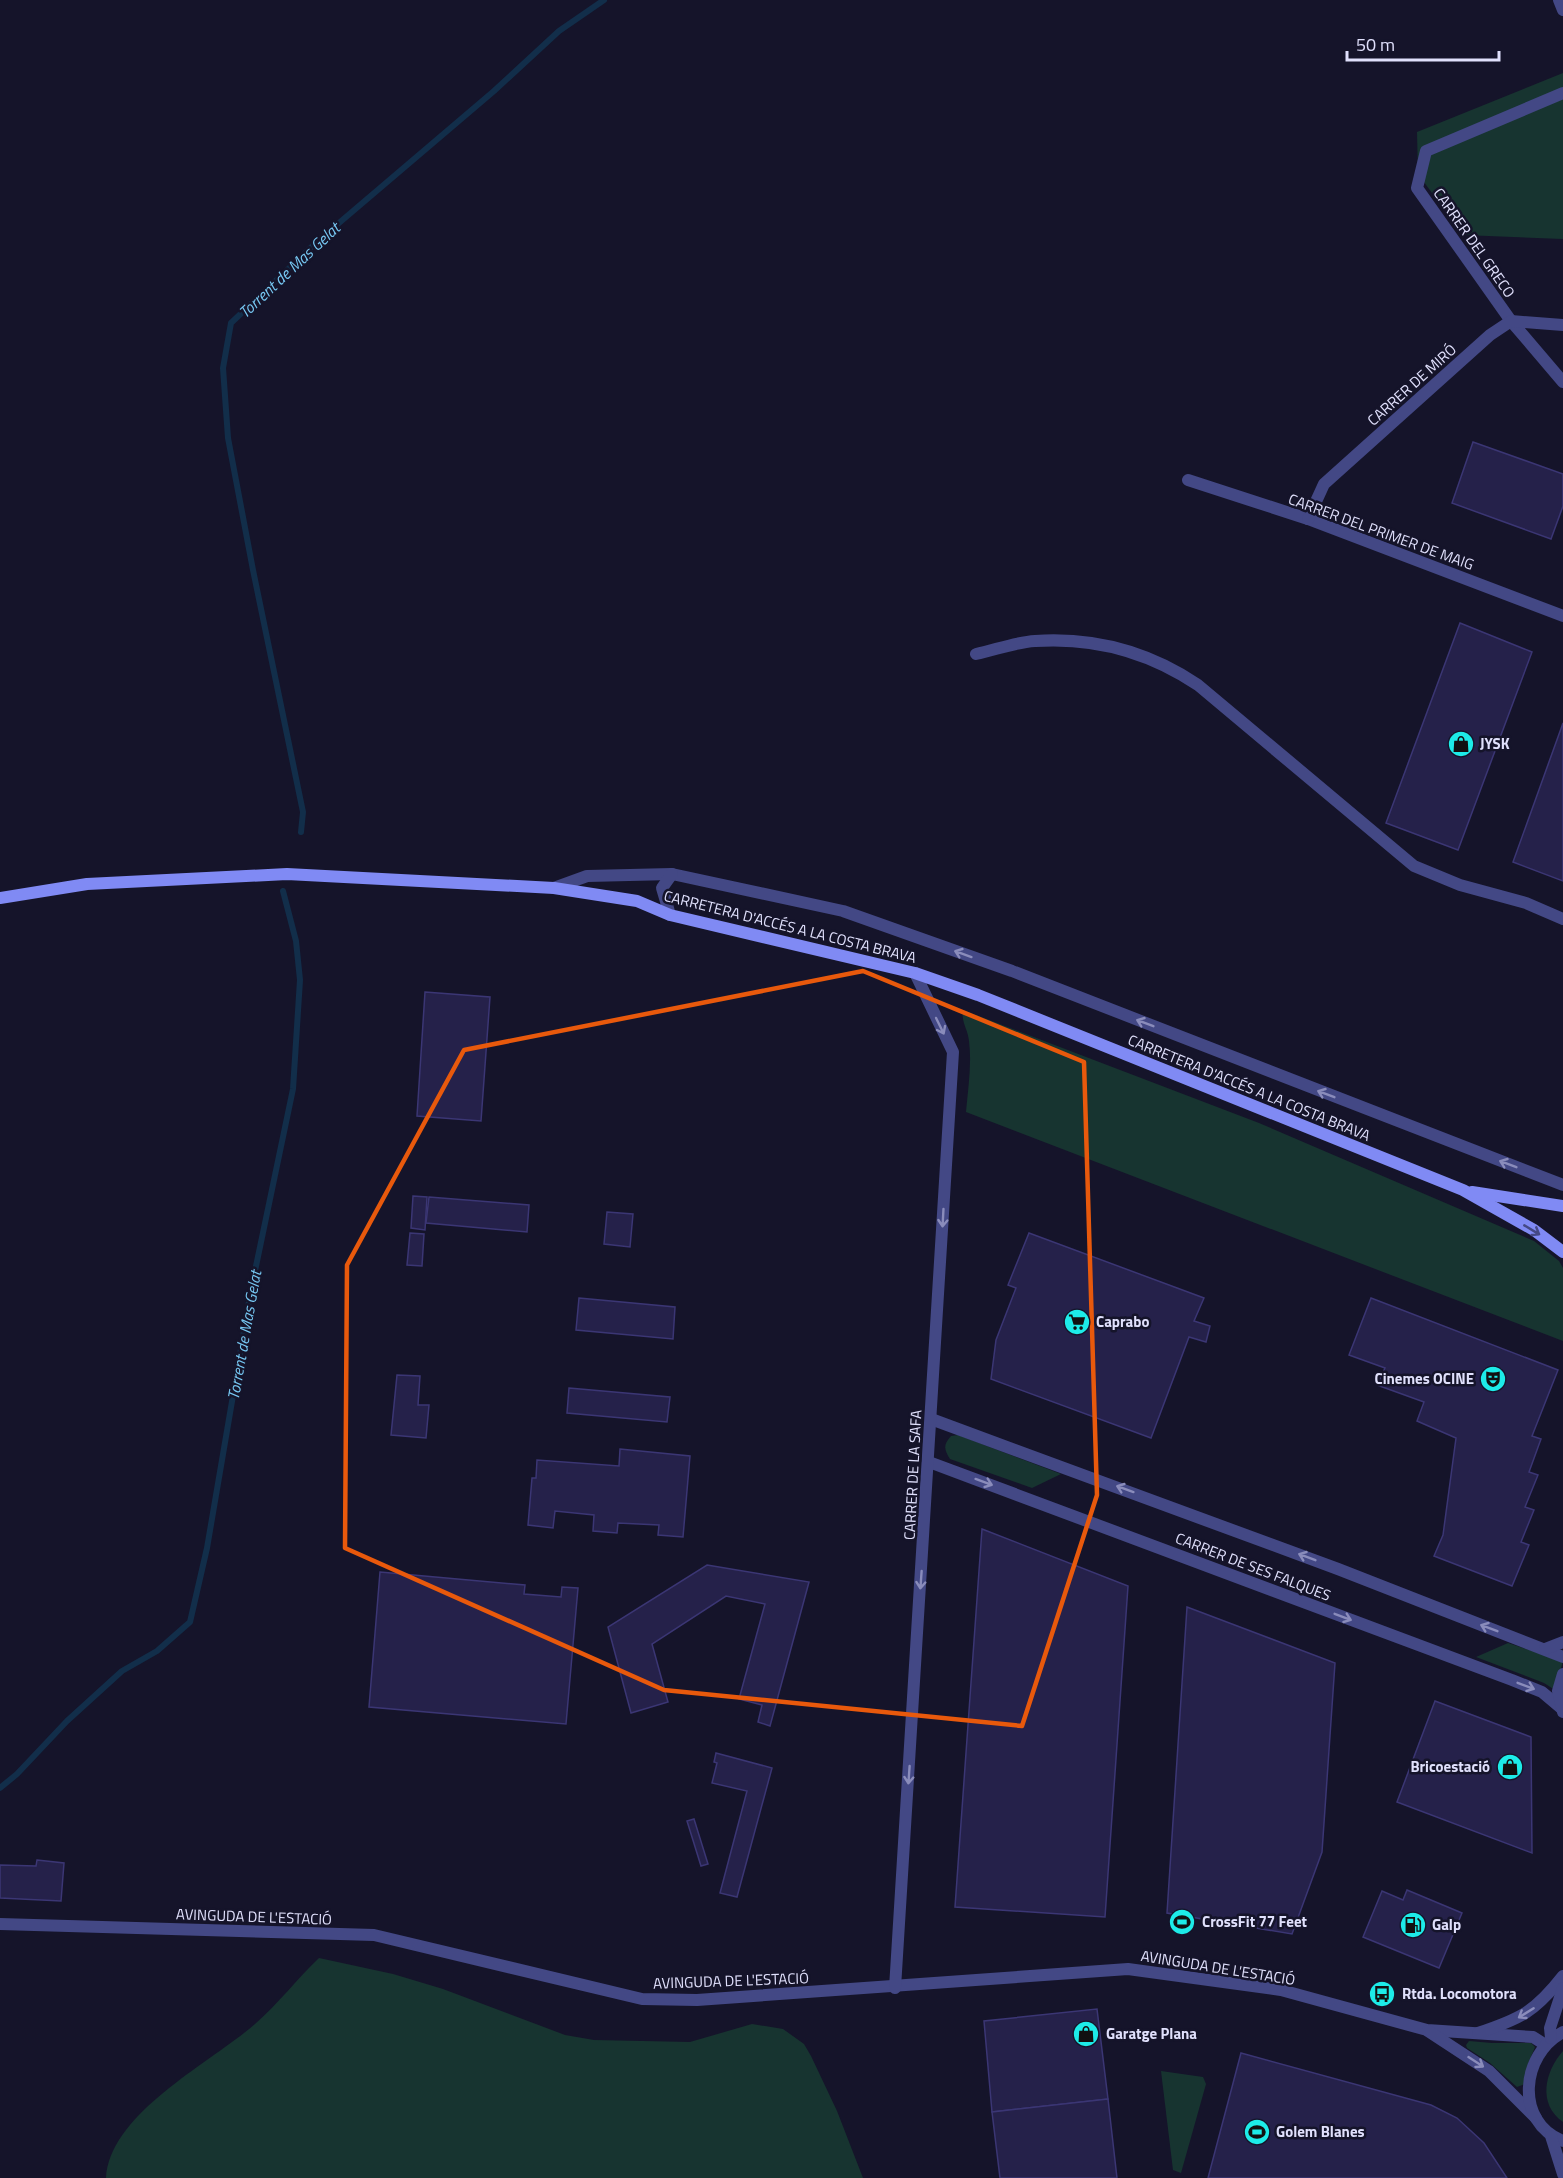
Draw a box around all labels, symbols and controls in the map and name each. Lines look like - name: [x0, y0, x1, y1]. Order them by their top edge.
- scale bar: [1347, 24, 1498, 62]
- text: 50 m: [1356, 31, 1395, 58]
- street label: CARRER DEL GRECO: [1428, 183, 1521, 302]
- water label: Torrent de Mas Gelat: [233, 215, 346, 323]
- street label: CARRER DE MIRÓ: [1362, 338, 1461, 431]
- street label: CARRER DEL PRIMER DE MAIG: [1285, 487, 1477, 576]
- shop icon: JYSK: [1446, 729, 1476, 759]
- place label: JYSK: [1480, 732, 1510, 755]
- street label: CARRETERA D'ACCÉS A LA COSTA BRAVA: [661, 884, 919, 969]
- one-way arrow: [954, 947, 972, 958]
- one-way arrow: [935, 1016, 947, 1034]
- one-way arrow: [1136, 1017, 1155, 1028]
- street label: CARRETERA D'ACCÉS A LA COSTA BRAVA: [1125, 1028, 1374, 1147]
- one-way arrow: [1318, 1088, 1336, 1099]
- one-way arrow: [1499, 1158, 1518, 1169]
- one-way arrow: [937, 1207, 948, 1227]
- one-way arrow: [1523, 1224, 1540, 1236]
- water label: Torrent de Mas Gelat: [221, 1267, 267, 1401]
- supermarket icon: Caprabo: [1062, 1307, 1092, 1337]
- place label: Caprabo: [1096, 1310, 1149, 1333]
- theatre icon: Cinemes OCINE: [1478, 1364, 1508, 1394]
- place label: Cinemes OCINE: [1375, 1367, 1474, 1390]
- street label: CARRER DE LA SAFA: [898, 1409, 927, 1541]
- one-way arrow: [974, 1478, 993, 1489]
- one-way arrow: [1116, 1483, 1134, 1494]
- street label: CARRER DE SES FALQUES: [1172, 1526, 1334, 1607]
- one-way arrow: [1299, 1551, 1317, 1562]
- one-way arrow: [916, 1570, 927, 1590]
- one-way arrow: [1334, 1613, 1352, 1624]
- one-way arrow: [1480, 1622, 1499, 1633]
- one-way arrow: [1516, 1681, 1535, 1692]
- shop icon: Bricoestació: [1495, 1752, 1525, 1782]
- place label: Bricoestació: [1410, 1755, 1490, 1778]
- one-way arrow: [903, 1764, 914, 1784]
- street label: AVINGUDA DE L'ESTACIÓ: [176, 1902, 332, 1931]
- sports icon: CrossFit 77 Feet: [1167, 1907, 1197, 1937]
- place label: CrossFit 77 Feet: [1202, 1910, 1308, 1933]
- fuel station icon: Galp: [1398, 1910, 1428, 1940]
- place label: Galp: [1432, 1913, 1461, 1936]
- street label: AVINGUDA DE L'ESTACIÓ: [1139, 1944, 1297, 1991]
- street label: AVINGUDA DE L'ESTACIÓ: [653, 1966, 809, 1995]
- bus stop icon: Rtda. Locomotora: [1367, 1979, 1397, 2009]
- place label: Rtda. Locomotora: [1402, 1982, 1517, 2005]
- one-way arrow: [1518, 2007, 1535, 2020]
- shop icon: Garatge Plana: [1071, 2019, 1101, 2049]
- place label: Garatge Plana: [1106, 2022, 1197, 2045]
- one-way arrow: [1467, 2057, 1484, 2069]
- sports icon: Golem Blanes: [1242, 2117, 1272, 2147]
- place label: Golem Blanes: [1276, 2120, 1365, 2143]

